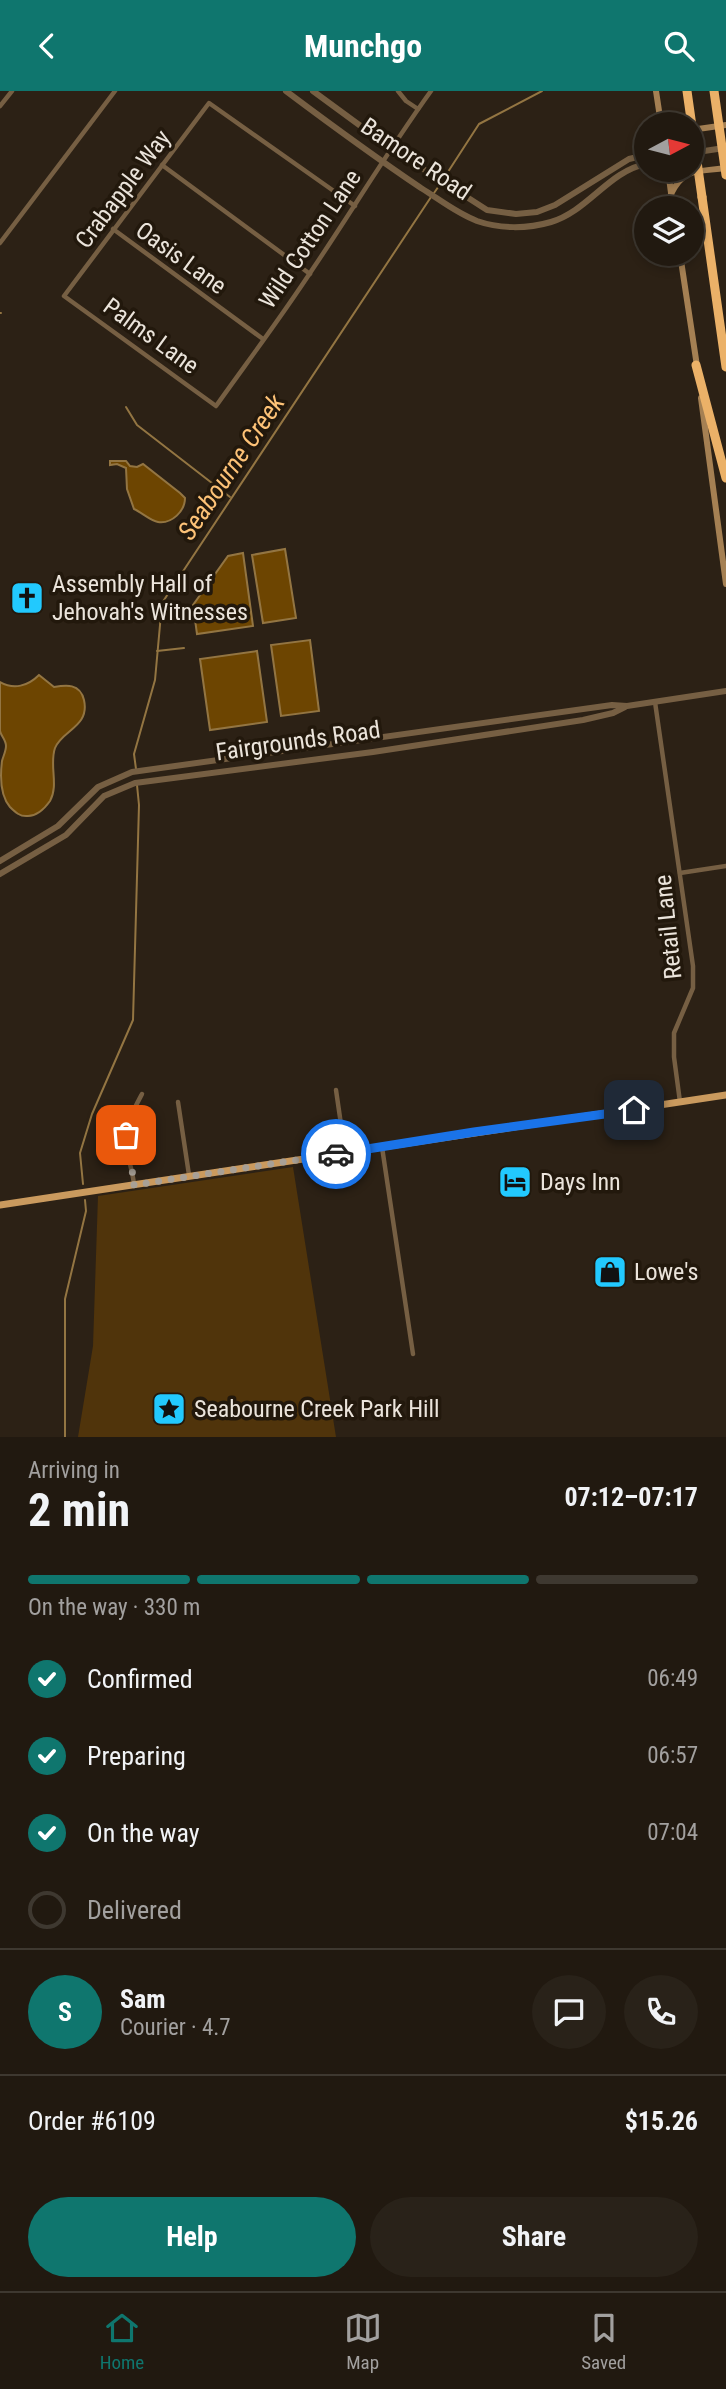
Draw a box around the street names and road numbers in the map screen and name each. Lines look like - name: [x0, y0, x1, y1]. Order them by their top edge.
- street label: Bamore Road: [356, 112, 476, 206]
- street label: Crabapple Way: [70, 124, 176, 254]
- street label: Wild Cotton Lane: [253, 164, 367, 314]
- street label: Oasis Lane: [130, 216, 232, 300]
- street label: Palms Lane: [98, 292, 204, 380]
- street label: Fairgrounds Road: [214, 716, 382, 766]
- street label: Retail Lane: [649, 873, 687, 981]

